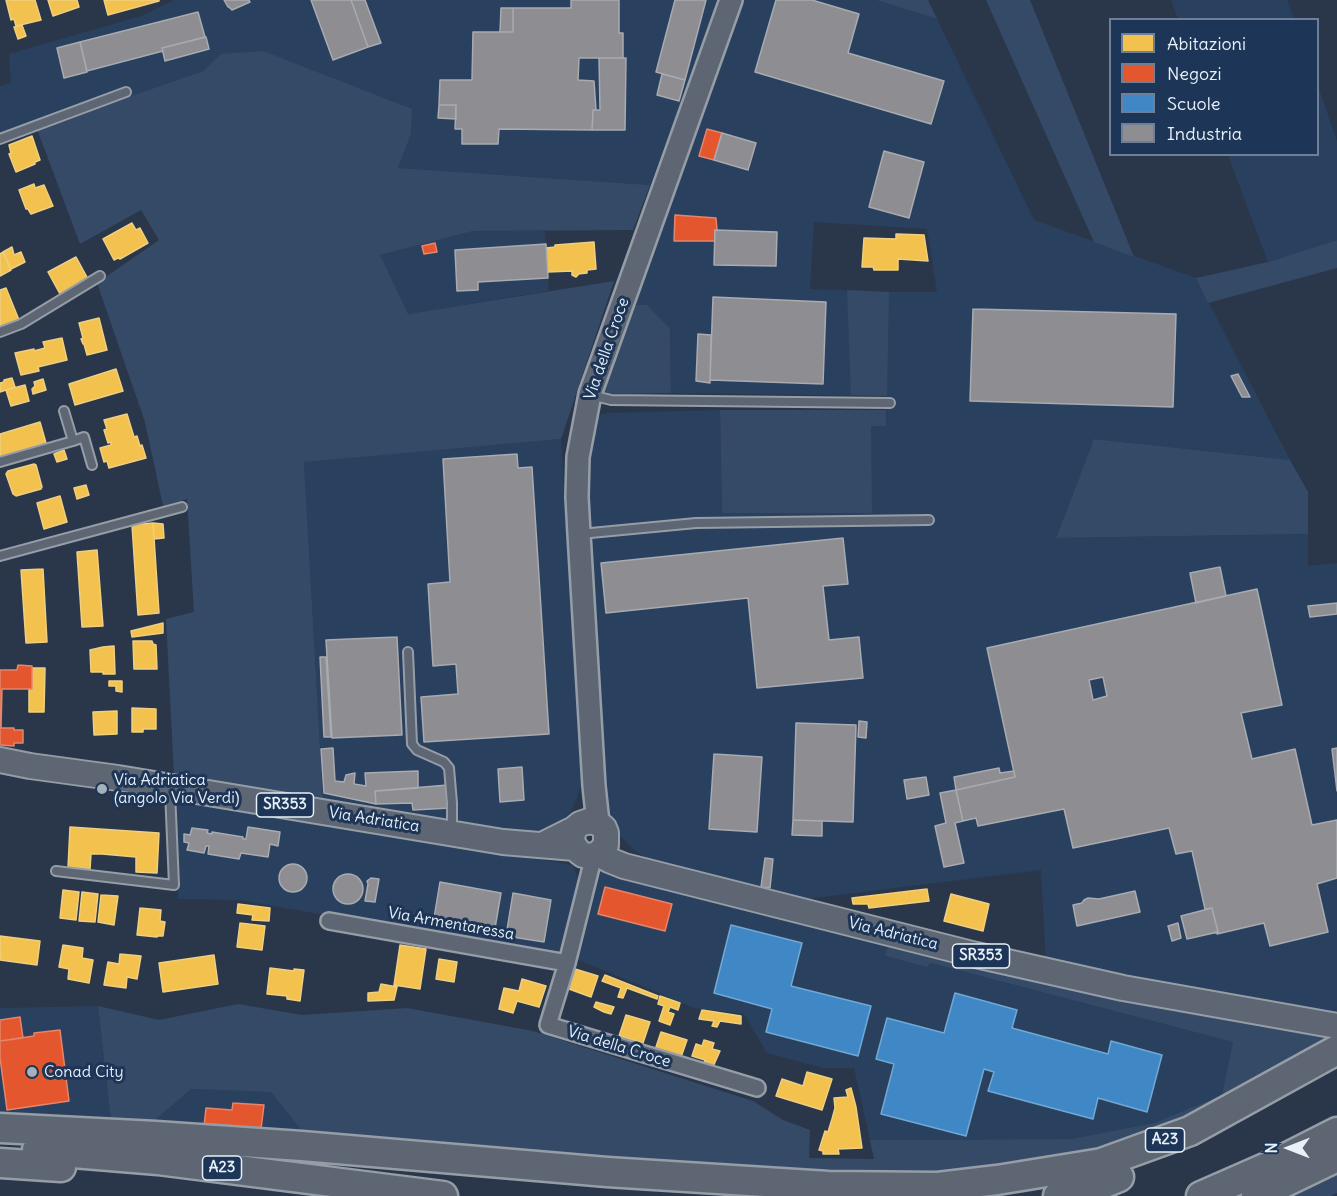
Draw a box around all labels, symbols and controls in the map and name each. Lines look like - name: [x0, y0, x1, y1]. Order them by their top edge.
- legend: [1109, 18, 1319, 156]
- text: Abitazioni: [1167, 32, 1246, 55]
- text: Negozi: [1167, 62, 1222, 85]
- text: Scuole: [1167, 92, 1220, 115]
- text: Industria: [1167, 122, 1242, 145]
- street label: Via della Croce: [581, 295, 633, 403]
- place label: Via Adriatica (angolo Via Verdi): [114, 770, 240, 808]
- marker: Via Adriatica (angolo Via Verdi): [95, 782, 109, 796]
- road number: SR353: [256, 793, 314, 817]
- street label: Via Adriatica: [327, 803, 421, 837]
- street label: Via Armentaressa: [386, 903, 516, 945]
- street label: Via Adriatica: [846, 914, 940, 954]
- road number: SR353: [952, 944, 1010, 968]
- street label: Via della Croce: [565, 1022, 673, 1072]
- place label: Conad City: [44, 1062, 124, 1082]
- marker: Conad City: [25, 1065, 39, 1079]
- north arrow: [1259, 1118, 1319, 1178]
- road number: A23: [1146, 1128, 1184, 1152]
- text: N: [1261, 1142, 1281, 1154]
- road number: A23: [202, 1156, 242, 1180]

